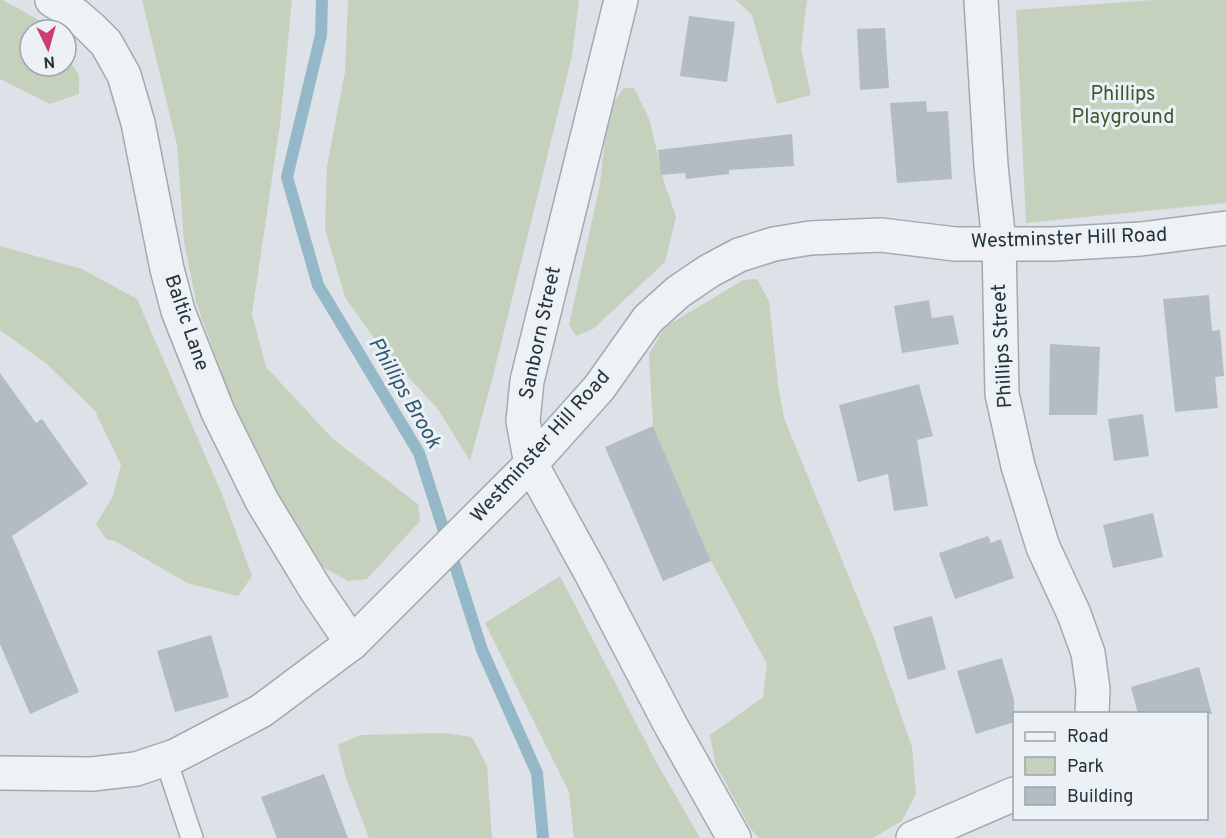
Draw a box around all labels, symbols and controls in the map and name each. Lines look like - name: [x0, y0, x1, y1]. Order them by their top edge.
- north arrow: [18, 18, 78, 78]
- text: N: [43, 50, 56, 71]
- park label: Phillips Playground: [1072, 82, 1174, 131]
- street label: Westminster Hill Road: [970, 223, 1168, 255]
- street label: Sanborn Street: [514, 264, 568, 402]
- street label: Baltic Lane: [157, 271, 215, 375]
- street label: Phillips Street: [987, 283, 1019, 409]
- water label: Phillips Brook: [361, 332, 447, 454]
- street label: Westminster Hill Road: [466, 365, 616, 529]
- legend: [1013, 712, 1208, 820]
- text: Road: [1067, 726, 1109, 749]
- text: Park: [1067, 756, 1104, 779]
- text: Building: [1067, 786, 1133, 809]

